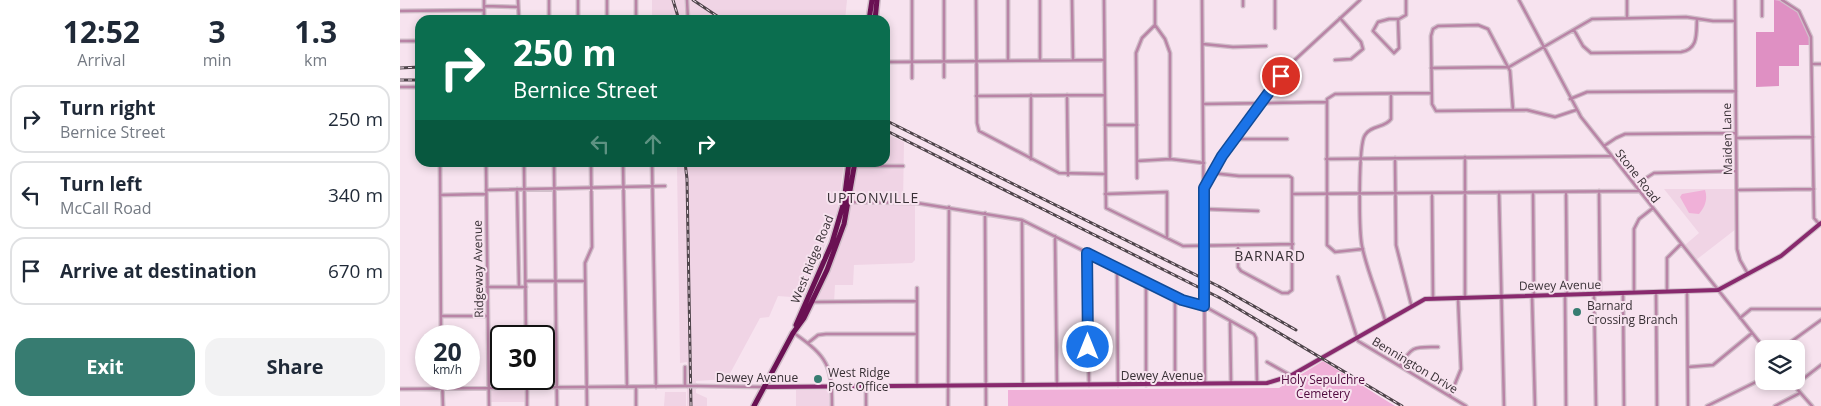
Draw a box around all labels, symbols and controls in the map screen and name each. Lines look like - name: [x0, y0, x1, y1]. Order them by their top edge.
- text: 12:52: [63, 11, 140, 52]
- text: 3: [209, 11, 226, 52]
- text: 1.3: [294, 11, 337, 52]
- text: 250 m: [513, 29, 617, 76]
- icon: right: [430, 35, 495, 100]
- text: Arrival: [77, 49, 125, 71]
- text: min: [203, 49, 231, 71]
- text: km: [304, 49, 327, 71]
- pin: [1260, 55, 1302, 97]
- icon: arrive: [1267, 62, 1295, 90]
- text: Bernice Street: [513, 74, 658, 104]
- text: Turn right: [60, 95, 155, 121]
- street label: Maiden Lane: [1718, 103, 1736, 175]
- icon: right: [17, 105, 45, 133]
- text: 250 m: [328, 106, 383, 132]
- text: Bernice Street: [60, 121, 165, 143]
- icon: left: [586, 130, 614, 158]
- icon: ahead: [639, 130, 667, 158]
- icon: right: [692, 130, 720, 158]
- street label: Stone Road: [1612, 146, 1664, 206]
- text: Turn left: [60, 171, 142, 197]
- icon: left: [17, 181, 45, 209]
- text: 340 m: [328, 182, 383, 208]
- district label: UPTONVILLE: [827, 188, 919, 207]
- text: McCall Road: [60, 197, 151, 219]
- street label: West Ridge Road: [787, 212, 837, 306]
- street label: Ridgeway Avenue: [469, 220, 487, 318]
- district label: BARNARD: [1234, 246, 1306, 265]
- icon: arrive: [17, 257, 45, 285]
- text: Arrive at destination: [60, 258, 257, 284]
- text: 670 m: [328, 258, 383, 284]
- street label: Dewey Avenue: [1519, 276, 1602, 294]
- place label: Barnard Crossing Branch: [1587, 297, 1678, 328]
- marker: Barnard Crossing Branch: [1571, 306, 1583, 318]
- position arrow: [1061, 320, 1113, 372]
- speed limit sign: 30: [490, 325, 555, 390]
- street label: Bennington Drive: [1369, 333, 1461, 398]
- text: 20: [433, 334, 462, 368]
- button: Exit: [15, 338, 195, 396]
- button: Share: [205, 338, 385, 396]
- map controls: [1755, 340, 1805, 390]
- button: layers: [1755, 340, 1805, 390]
- text: km/h: [433, 361, 462, 378]
- place label: West Ridge Post Office: [828, 364, 890, 395]
- street label: Dewey Avenue: [1121, 367, 1203, 384]
- street label: Dewey Avenue: [716, 369, 798, 386]
- park label: Holy Sepulchre Cemetery: [1281, 371, 1365, 402]
- marker: West Ridge Post Office: [812, 373, 824, 385]

